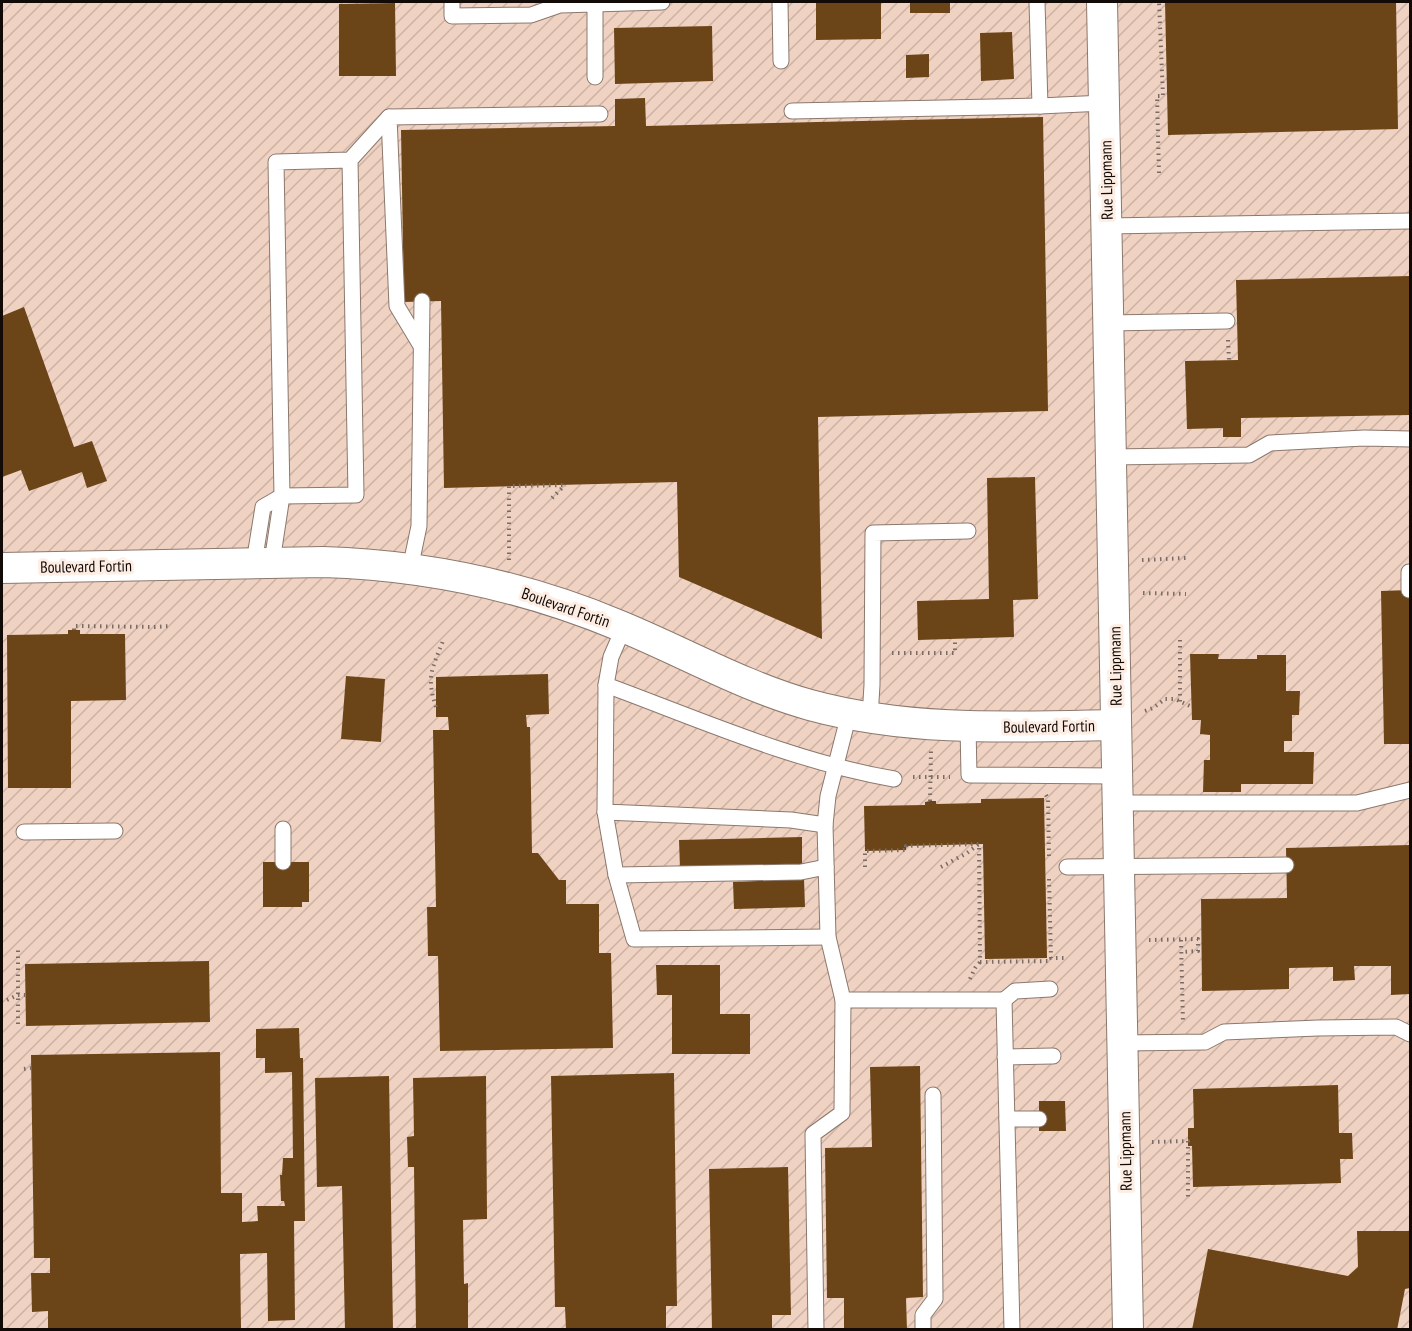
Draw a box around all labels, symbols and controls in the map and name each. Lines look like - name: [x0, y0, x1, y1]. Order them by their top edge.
- street label: Rue Lippmann: [1095, 140, 1117, 220]
- street label: Boulevard Fortin: [40, 555, 132, 577]
- street label: Boulevard Fortin: [519, 583, 613, 631]
- street label: Rue Lippmann: [1104, 626, 1126, 706]
- street label: Boulevard Fortin: [1003, 715, 1095, 737]
- street label: Rue Lippmann: [1114, 1111, 1136, 1191]

